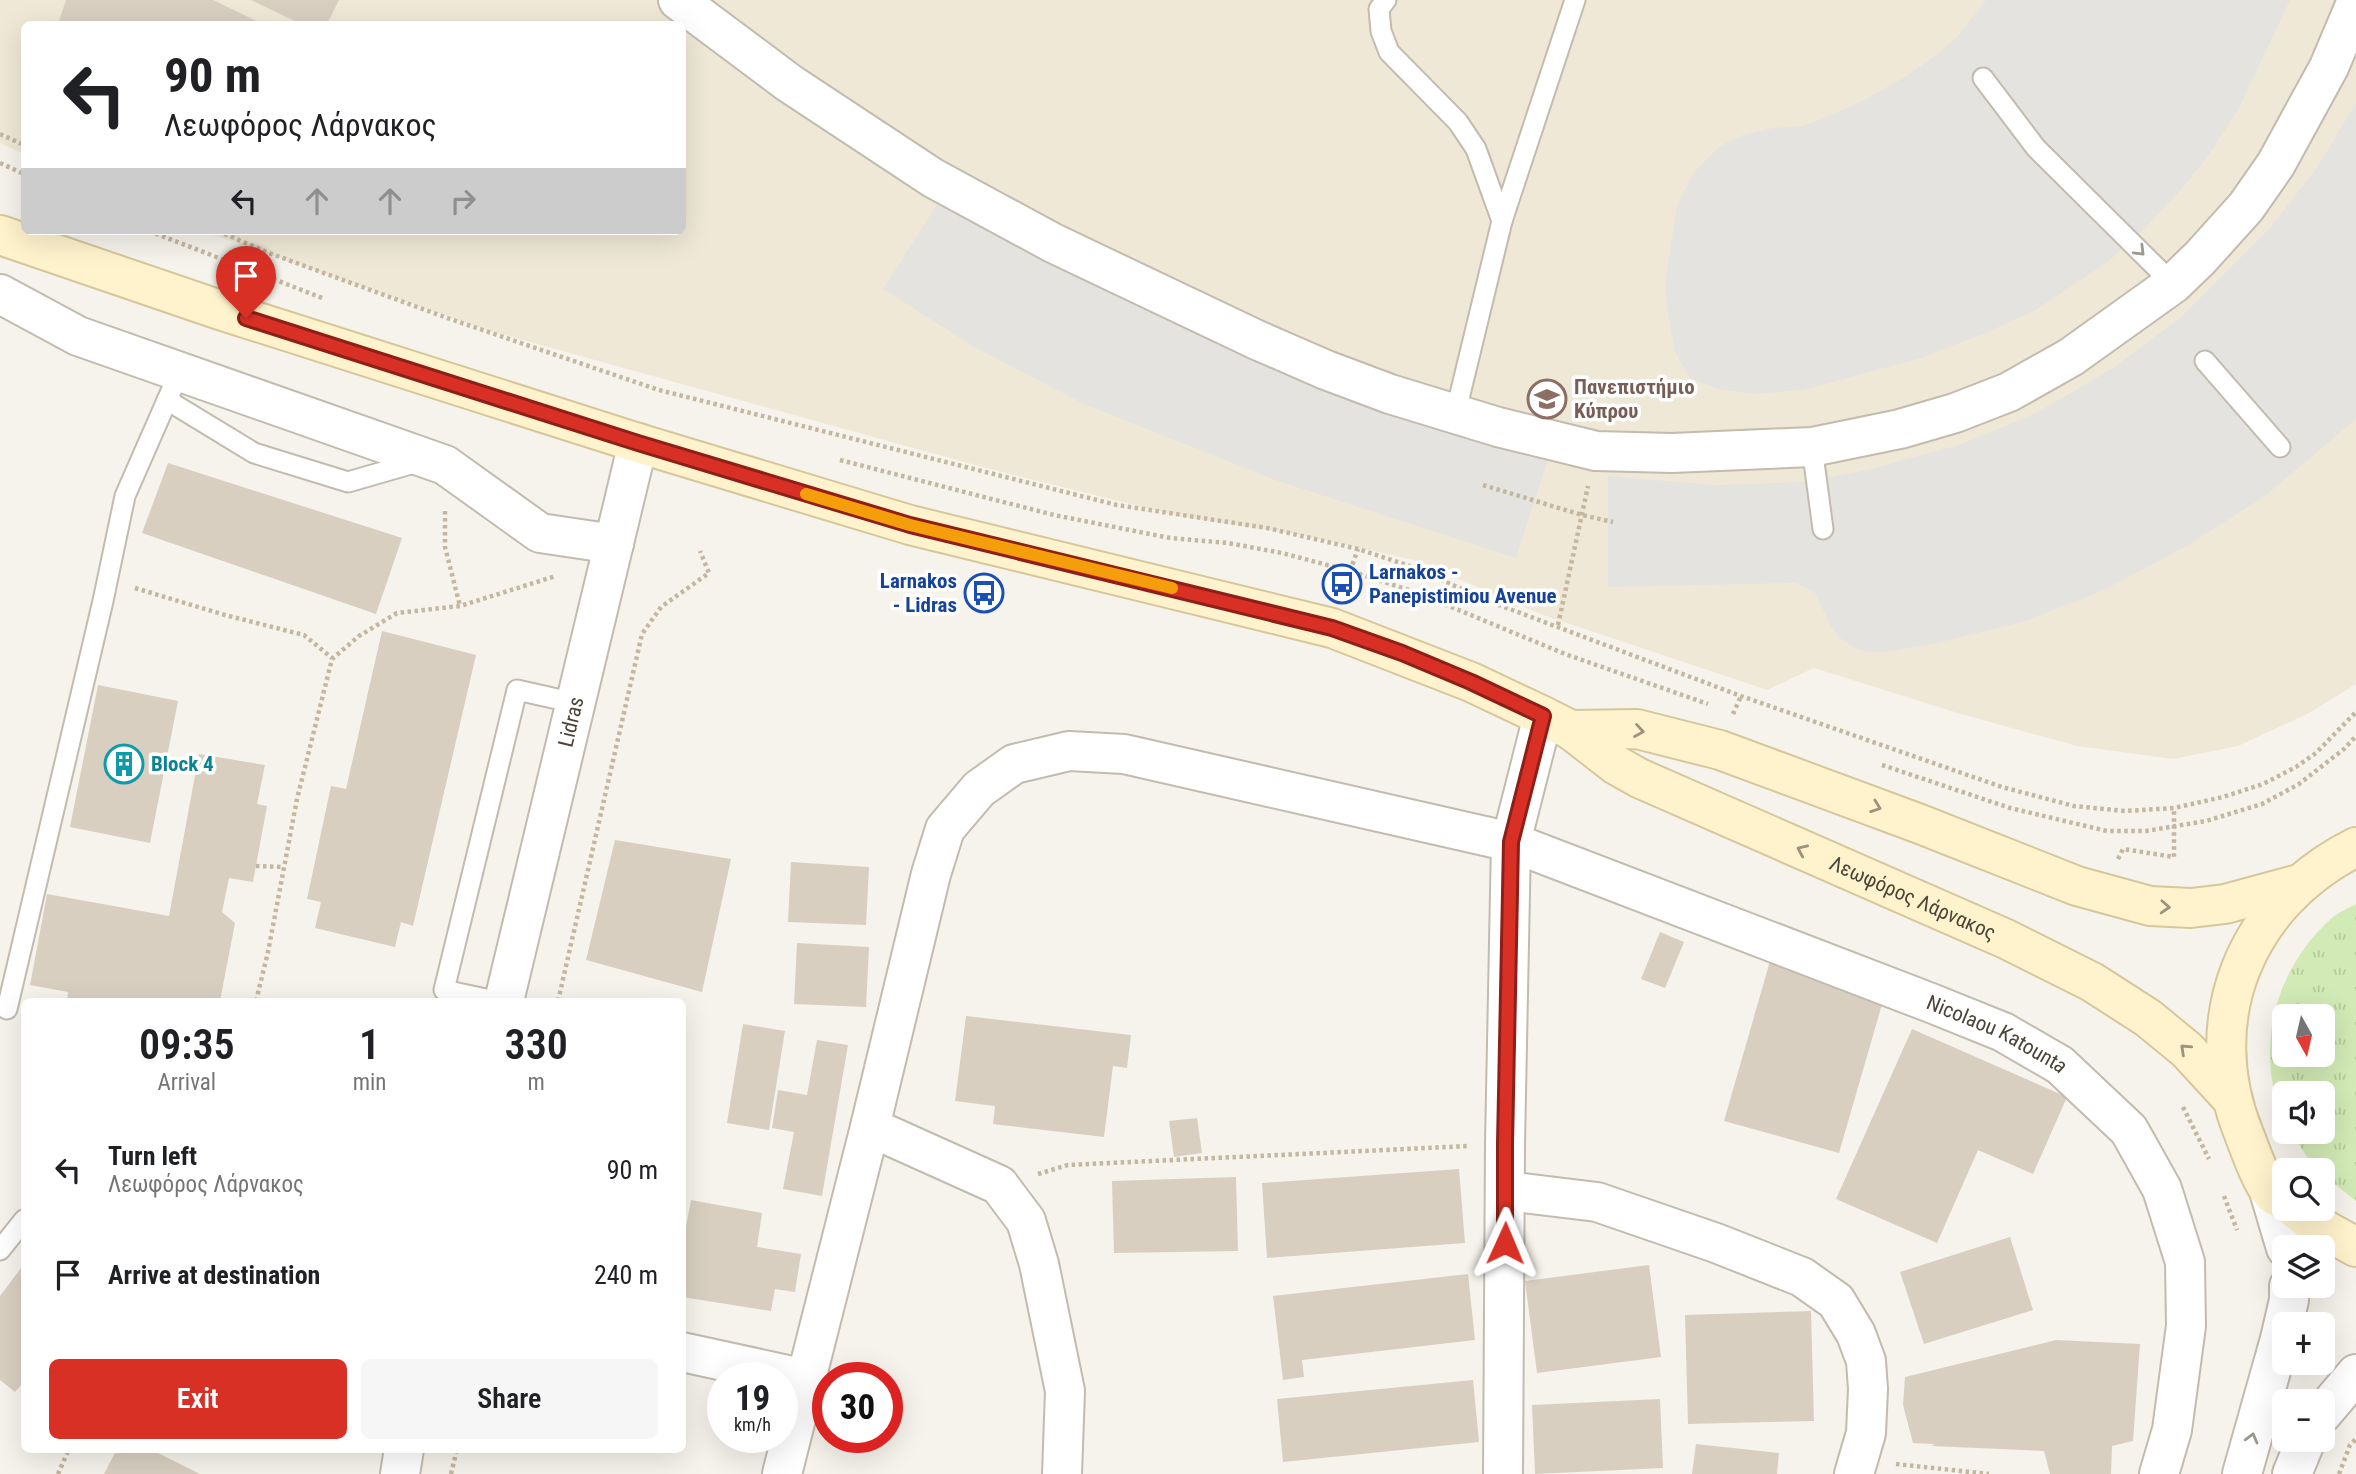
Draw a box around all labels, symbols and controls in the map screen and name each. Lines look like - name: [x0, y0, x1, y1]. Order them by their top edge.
- text: 90 m: [164, 47, 261, 104]
- icon: left: [49, 49, 140, 140]
- text: Λεωφόρος Λάρνακος: [164, 106, 437, 144]
- icon: left: [225, 182, 263, 220]
- icon: ahead: [298, 182, 336, 220]
- icon: ahead: [371, 182, 409, 220]
- icon: right: [444, 182, 482, 220]
- one-way arrow: [2132, 243, 2145, 256]
- pin: [216, 246, 276, 318]
- icon: arrive: [227, 257, 265, 295]
- place label: Πανεπιστήμιο Κύπρου: [1574, 375, 1695, 423]
- school or university icon: Πανεπιστήμιο Κύπρου: [1526, 378, 1568, 420]
- place label: Larnakos - Panepistimiou Avenue: [1369, 560, 1557, 608]
- bus stop icon: Larnakos - Panepistimiou Avenue: [1321, 563, 1363, 605]
- place label: Larnakos - Lidras: [880, 569, 957, 617]
- bus stop icon: Larnakos - Lidras: [963, 572, 1005, 614]
- street label: Lidras: [553, 694, 589, 749]
- one-way arrow: [1633, 723, 1645, 738]
- building icon: Block 4: [103, 743, 145, 785]
- place label: Block 4: [151, 752, 214, 776]
- one-way arrow: [1869, 799, 1881, 813]
- one-way arrow: [1797, 845, 1809, 859]
- street label: Λεωφόρος Λάρνακος: [1826, 851, 2000, 945]
- one-way arrow: [2160, 899, 2171, 914]
- street label: Nicolaou Katounta: [1923, 990, 2073, 1078]
- north arrow: [2272, 1004, 2334, 1068]
- map controls: [2272, 1004, 2335, 1452]
- text: 09:35: [139, 1020, 235, 1069]
- text: 1: [359, 1020, 380, 1069]
- text: 330: [505, 1020, 568, 1069]
- one-way arrow: [2180, 1045, 2193, 1058]
- text: Arrival: [158, 1069, 216, 1096]
- text: min: [353, 1069, 386, 1096]
- text: m: [528, 1069, 545, 1096]
- button: sound: [2272, 1081, 2335, 1144]
- text: Turn left: [108, 1141, 197, 1171]
- icon: left: [49, 1151, 87, 1189]
- text: 90 m: [607, 1155, 658, 1185]
- button: search: [2272, 1158, 2335, 1221]
- text: Λεωφόρος Λάρνακος: [108, 1171, 304, 1198]
- position arrow: [1468, 1206, 1542, 1280]
- button: layers: [2272, 1235, 2335, 1298]
- icon: arrive: [49, 1256, 87, 1294]
- text: Arrive at destination: [108, 1260, 320, 1290]
- text: 240 m: [594, 1260, 658, 1290]
- button: +: [2272, 1312, 2335, 1375]
- button: Exit: [49, 1359, 347, 1439]
- button: Share: [361, 1359, 658, 1439]
- speed limit sign: 30: [812, 1362, 903, 1453]
- text: 19: [735, 1378, 770, 1419]
- button: −: [2272, 1389, 2335, 1452]
- text: km/h: [734, 1414, 771, 1435]
- one-way arrow: [2244, 1432, 2258, 1444]

